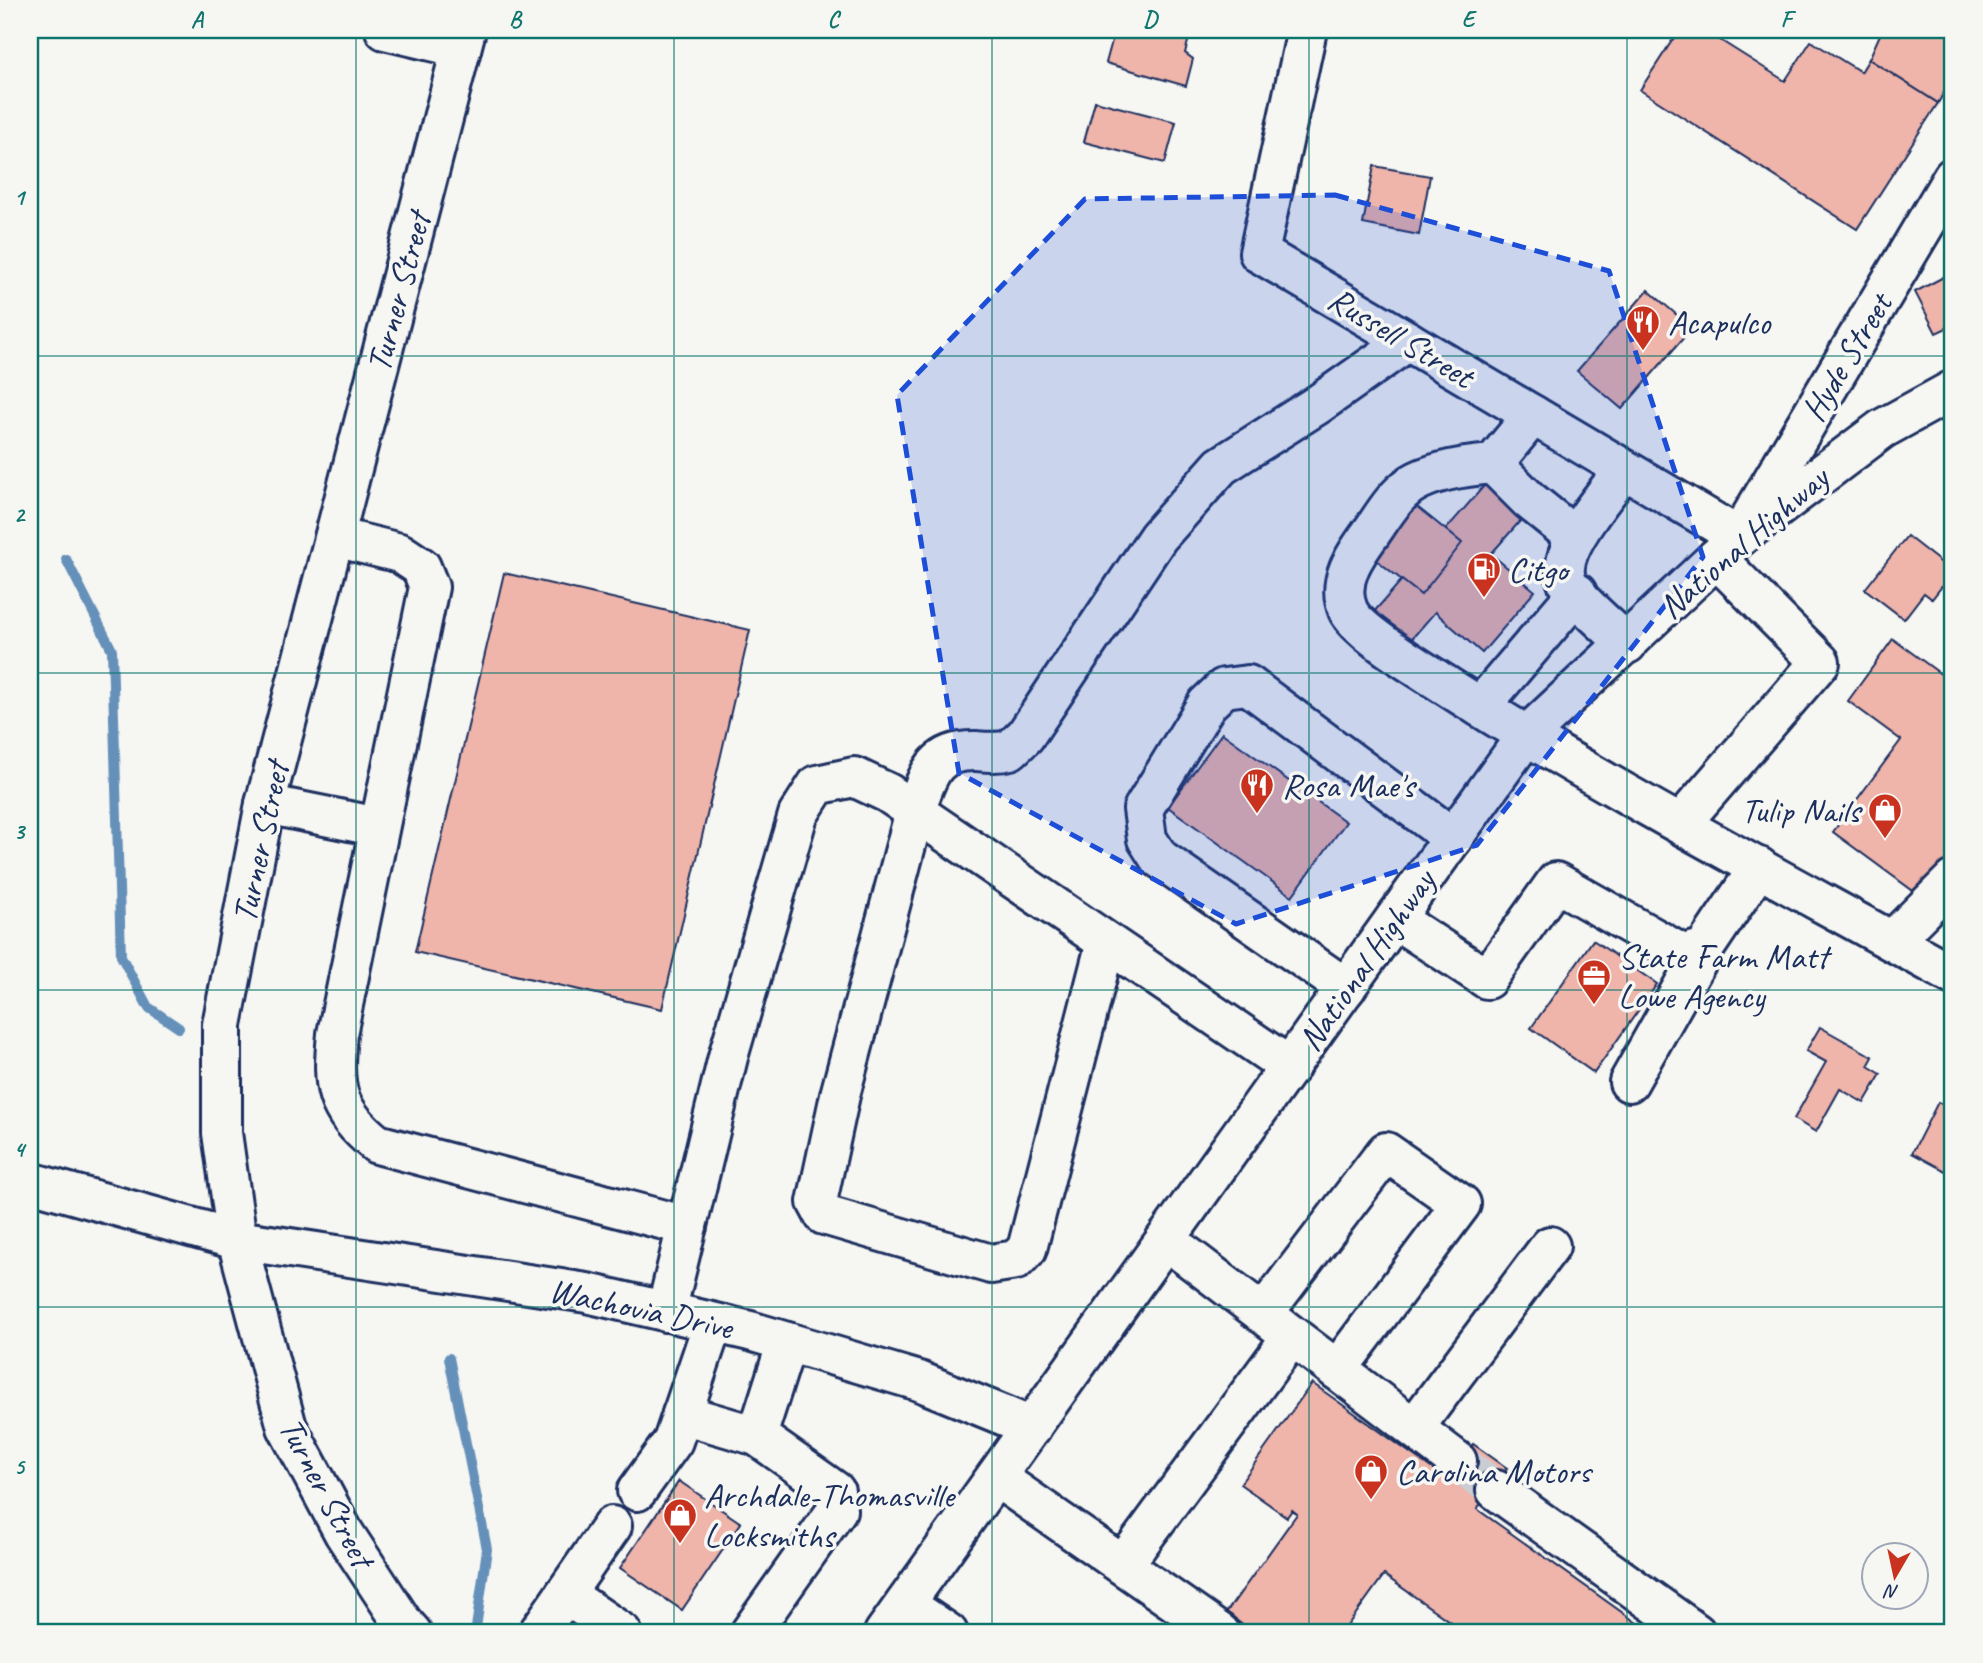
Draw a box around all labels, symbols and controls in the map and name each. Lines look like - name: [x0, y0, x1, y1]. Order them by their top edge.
- text: A: [191, 5, 205, 34]
- text: B: [509, 5, 523, 34]
- text: C: [828, 5, 842, 34]
- text: D: [1143, 5, 1159, 34]
- text: E: [1462, 5, 1478, 34]
- text: F: [1781, 5, 1797, 34]
- text: 1: [14, 183, 27, 212]
- street label: Turner Street: [356, 203, 442, 377]
- street label: Russell Street: [1320, 276, 1485, 400]
- street label: Hyde Street: [1791, 282, 1904, 429]
- place label: Acapulco: [1668, 300, 1772, 345]
- restaurant icon: Acapulco: [1624, 303, 1662, 352]
- street label: National Highway: [1649, 454, 1840, 629]
- text: 2: [14, 500, 27, 529]
- place label: Citgo: [1508, 547, 1571, 592]
- fuel station icon: Citgo: [1465, 550, 1503, 599]
- street label: Turner Street: [222, 753, 300, 926]
- place label: Rosa Mae's: [1282, 763, 1417, 808]
- restaurant icon: Rosa Mae's: [1238, 766, 1276, 815]
- place label: Tulip Nails: [1741, 788, 1863, 833]
- shop icon: Tulip Nails: [1866, 791, 1904, 840]
- text: 3: [14, 817, 27, 846]
- street label: National Highway: [1287, 858, 1447, 1060]
- place label: State Farm Matt Lowe Agency: [1618, 934, 1832, 1019]
- office icon: State Farm Matt Lowe Agency: [1575, 957, 1613, 1006]
- text: 4: [14, 1135, 27, 1164]
- street label: Wachovia Drive: [545, 1267, 739, 1350]
- street label: Turner Street: [268, 1410, 387, 1579]
- place label: Carolina Motors: [1396, 1449, 1594, 1494]
- text: 5: [14, 1452, 26, 1481]
- shop icon: Carolina Motors: [1352, 1452, 1390, 1501]
- place label: Archdale-Thomasville Locksmiths: [704, 1473, 956, 1558]
- shop icon: Archdale-Thomasville Locksmiths: [661, 1496, 699, 1545]
- north arrow: [1860, 1540, 1930, 1610]
- text: N: [1882, 1579, 1900, 1605]

